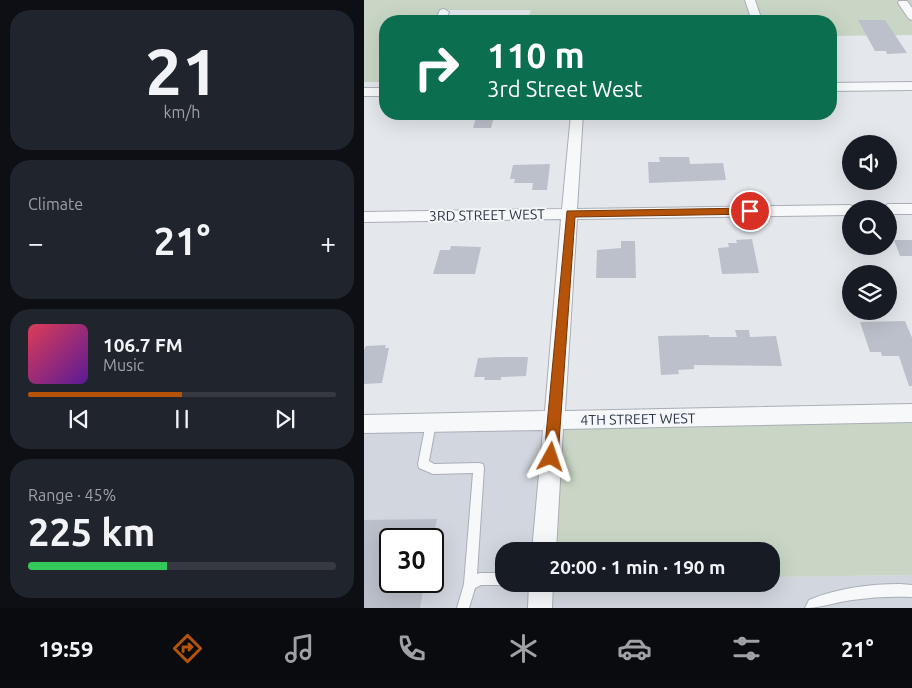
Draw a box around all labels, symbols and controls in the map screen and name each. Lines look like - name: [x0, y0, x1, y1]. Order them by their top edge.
- text: 21: [145, 34, 219, 107]
- icon: right: [404, 35, 469, 100]
- text: 110 m: [487, 35, 585, 75]
- text: 3rd Street West: [487, 76, 642, 101]
- text: km/h: [164, 103, 200, 121]
- map controls: [842, 135, 897, 320]
- button: sound: [842, 135, 897, 190]
- pin: [729, 190, 771, 232]
- text: Climate: [28, 195, 83, 213]
- icon: arrive: [736, 197, 764, 225]
- button: search: [842, 200, 897, 255]
- street label: 3RD STREET WEST: [429, 206, 545, 224]
- text: 21°: [154, 220, 210, 262]
- text: −: [28, 227, 44, 258]
- text: +: [320, 227, 336, 258]
- button: layers: [842, 265, 897, 320]
- text: 106.7 FM: [103, 334, 183, 356]
- text: Music: [103, 356, 144, 374]
- icon: previous: [65, 405, 93, 433]
- icon: pause: [168, 405, 196, 433]
- icon: next: [271, 405, 299, 433]
- street label: 4TH STREET WEST: [580, 410, 696, 428]
- position arrow: [524, 430, 576, 482]
- text: Range · 45%: [28, 486, 116, 504]
- text: 225 km: [28, 511, 155, 553]
- speed limit sign: 30: [379, 528, 444, 593]
- text: 20:00 · 1 min · 190 m: [550, 556, 725, 578]
- icon: directions: [170, 631, 205, 666]
- icon: music: [282, 631, 317, 666]
- icon: phone: [394, 631, 429, 666]
- icon: climate: [506, 631, 541, 666]
- icon: car: [617, 631, 652, 666]
- icon: filters: [729, 631, 764, 666]
- text: 19:59: [38, 636, 93, 661]
- text: 21°: [841, 636, 874, 661]

